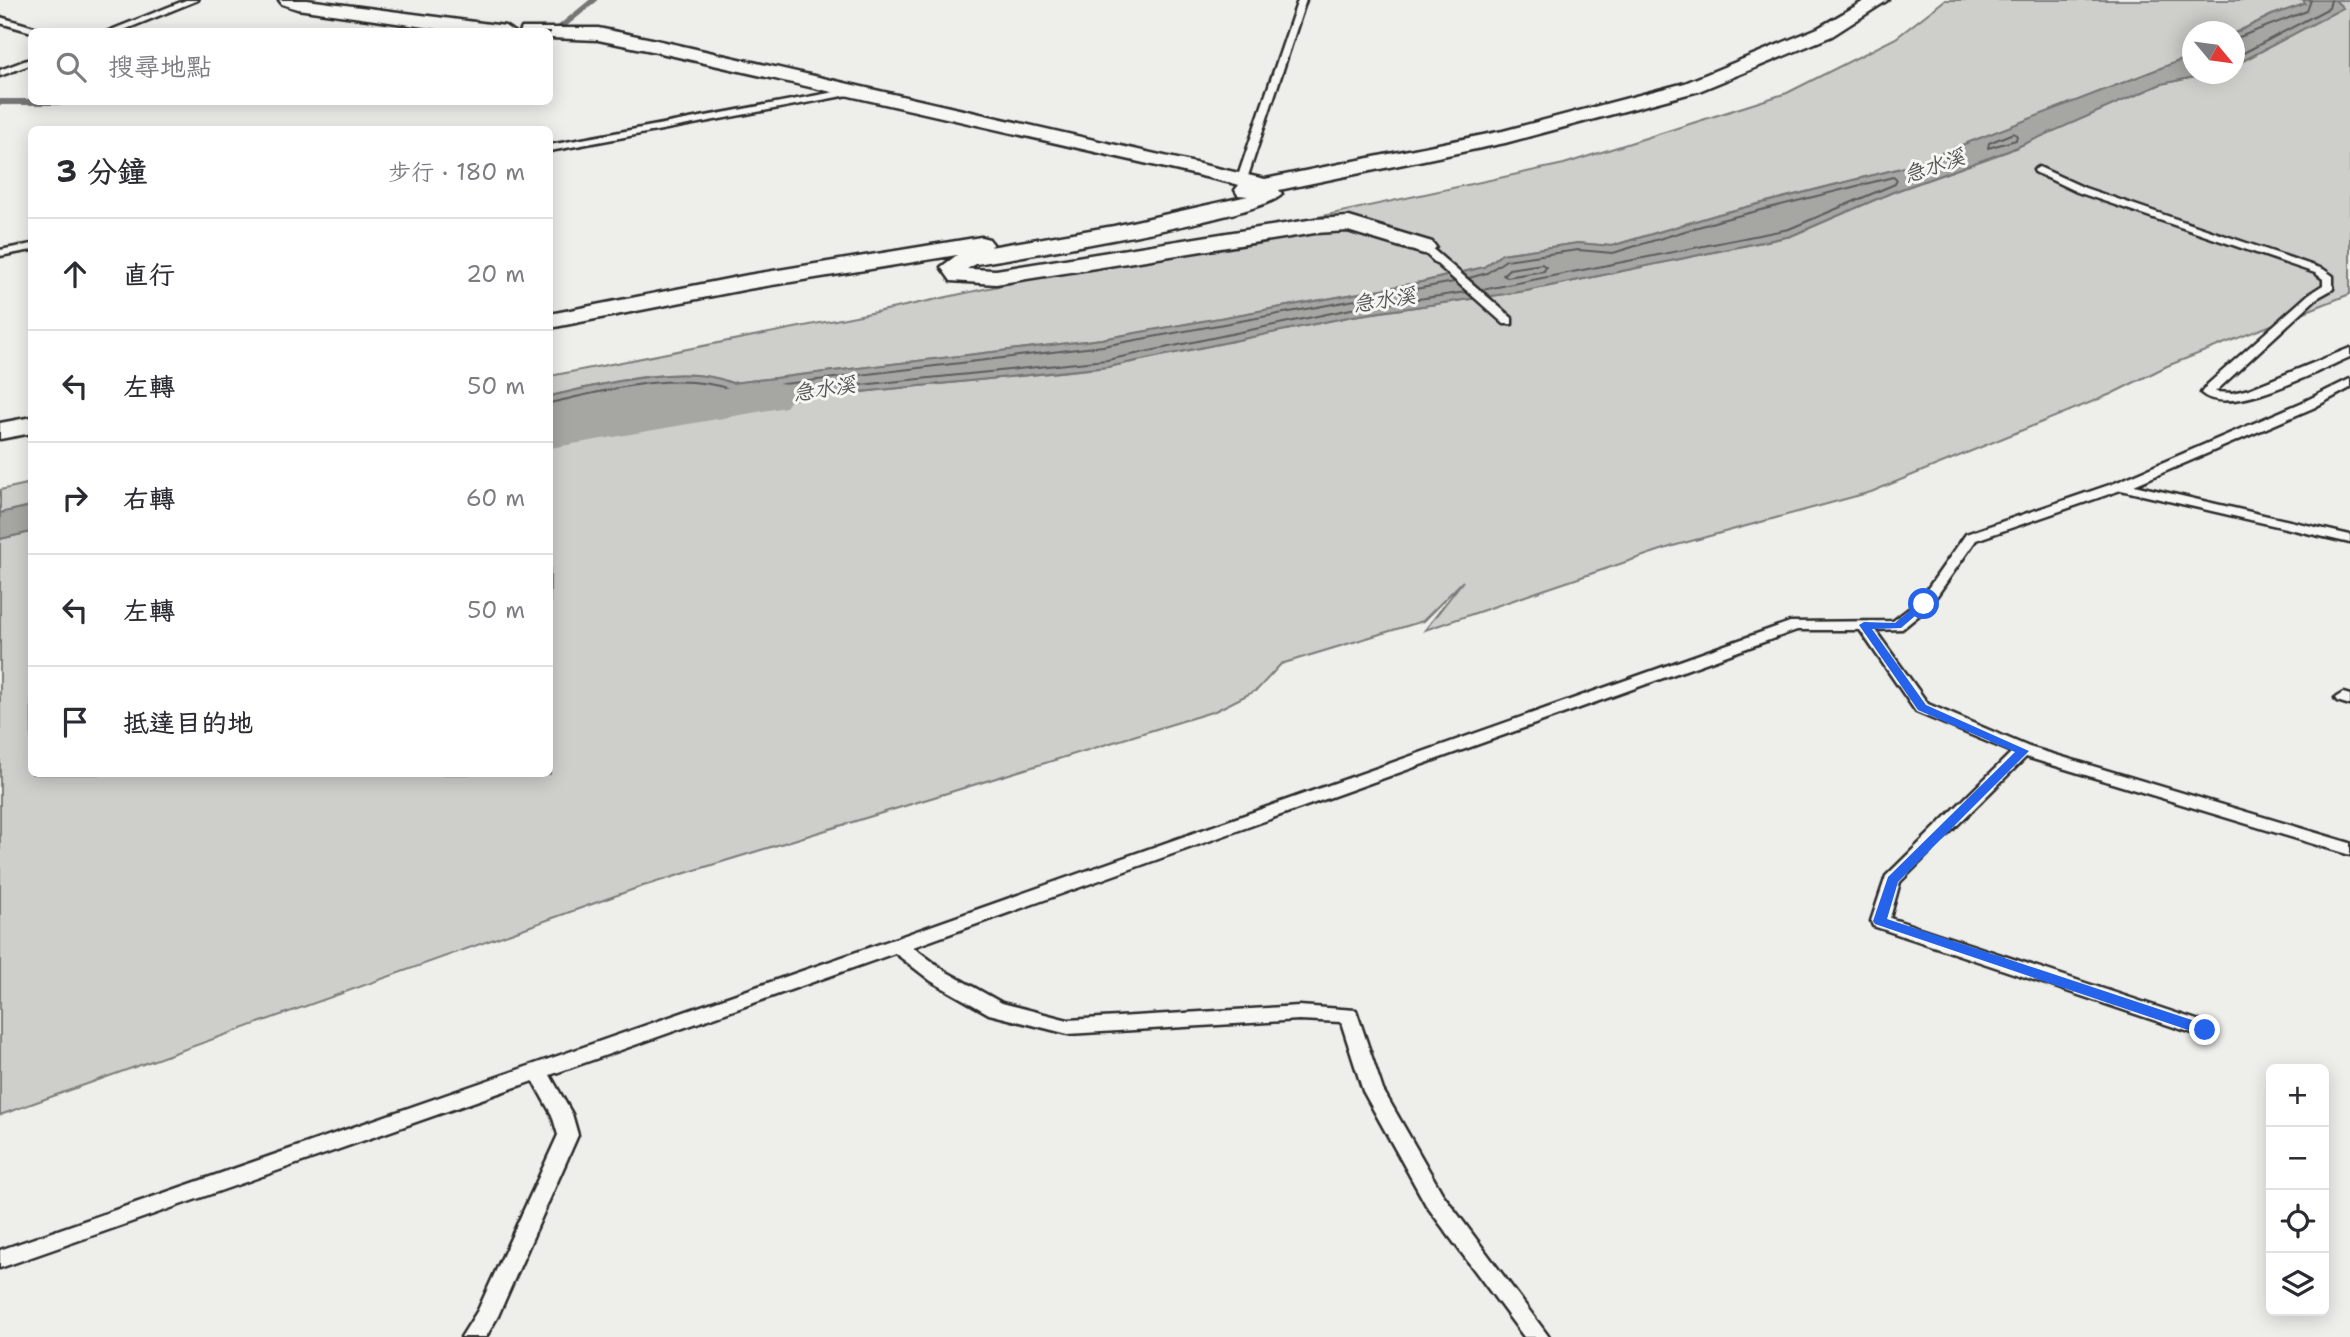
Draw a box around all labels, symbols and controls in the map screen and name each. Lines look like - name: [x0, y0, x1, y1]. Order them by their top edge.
- north arrow: [2182, 21, 2245, 84]
- search box: [28, 28, 553, 105]
- icon: search: [52, 48, 90, 86]
- text: 搜尋地點: [108, 49, 212, 84]
- water label: 急水溪: [1900, 142, 1969, 189]
- text: 3 分鐘: [56, 151, 147, 192]
- text: 步行 · 180 m: [388, 157, 525, 187]
- icon: ahead: [56, 255, 94, 293]
- text: 直行: [123, 257, 175, 292]
- text: 20 m: [466, 259, 525, 289]
- water label: 急水溪: [1351, 281, 1418, 319]
- icon: left: [56, 367, 94, 405]
- text: 左轉: [123, 369, 175, 404]
- water label: 急水溪: [791, 370, 858, 408]
- text: 50 m: [467, 371, 525, 401]
- icon: right: [56, 479, 94, 517]
- text: 右轉: [123, 481, 175, 516]
- text: 60 m: [466, 483, 525, 513]
- route start: [1908, 588, 1939, 619]
- icon: left: [56, 591, 94, 629]
- text: 左轉: [123, 593, 175, 628]
- text: 50 m: [467, 595, 525, 625]
- icon: arrive: [56, 703, 94, 741]
- text: 抵達目的地: [123, 705, 253, 740]
- route end: [2189, 1014, 2220, 1045]
- map controls: [2266, 1064, 2329, 1316]
- button: +: [2266, 1064, 2329, 1127]
- button: −: [2266, 1127, 2329, 1190]
- button: locate: [2266, 1190, 2329, 1253]
- button: layers: [2266, 1253, 2329, 1316]

